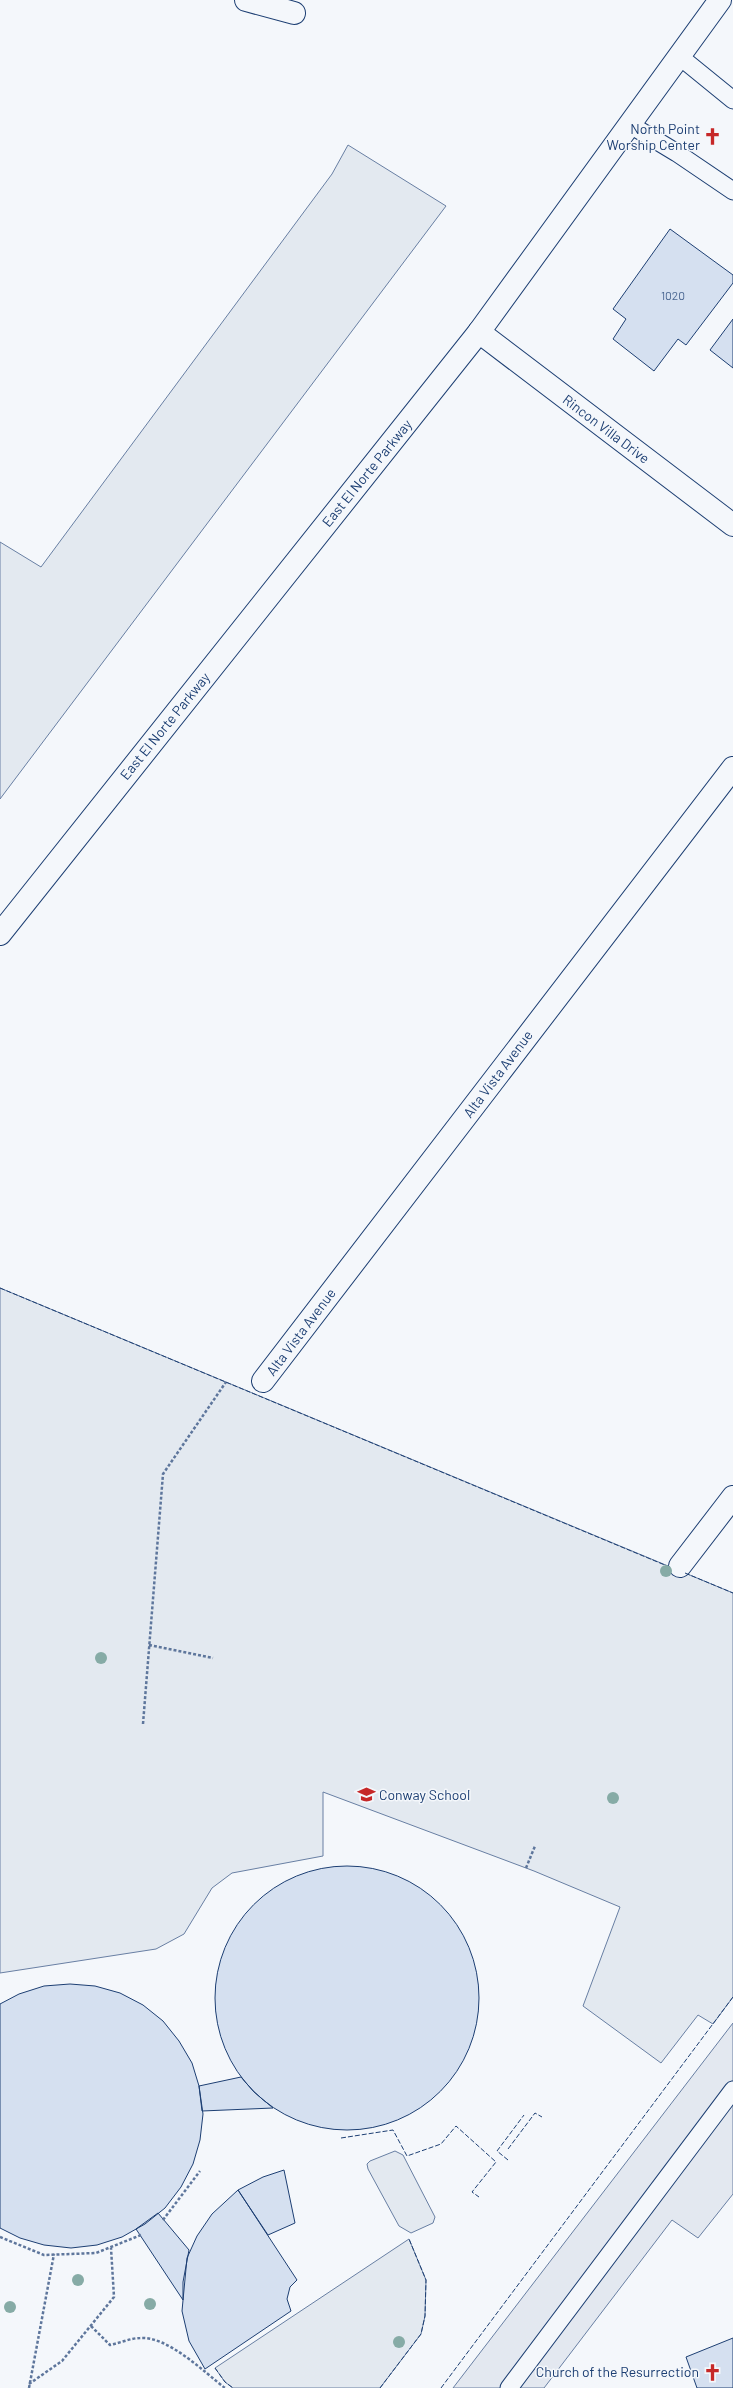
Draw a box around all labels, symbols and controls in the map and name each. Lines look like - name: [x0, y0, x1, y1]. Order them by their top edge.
- place label: North Point Worship Center: [606, 120, 700, 153]
- church icon: North Point Worship Center: [703, 127, 723, 147]
- house number: 1020: [661, 288, 685, 302]
- street label: Rincon Villa Drive: [560, 390, 653, 467]
- street label: East El Norte Parkway: [318, 415, 415, 530]
- street label: East El Norte Parkway: [116, 668, 213, 783]
- street label: Alta Vista Avenue: [459, 1027, 536, 1121]
- street label: Alta Vista Avenue: [262, 1285, 339, 1379]
- school or university icon: Conway School: [356, 1785, 376, 1805]
- place label: Conway School: [379, 1786, 470, 1803]
- church icon: Church of the Resurrection: [702, 2362, 722, 2382]
- place label: Church of the Resurrection: [536, 2363, 699, 2380]

